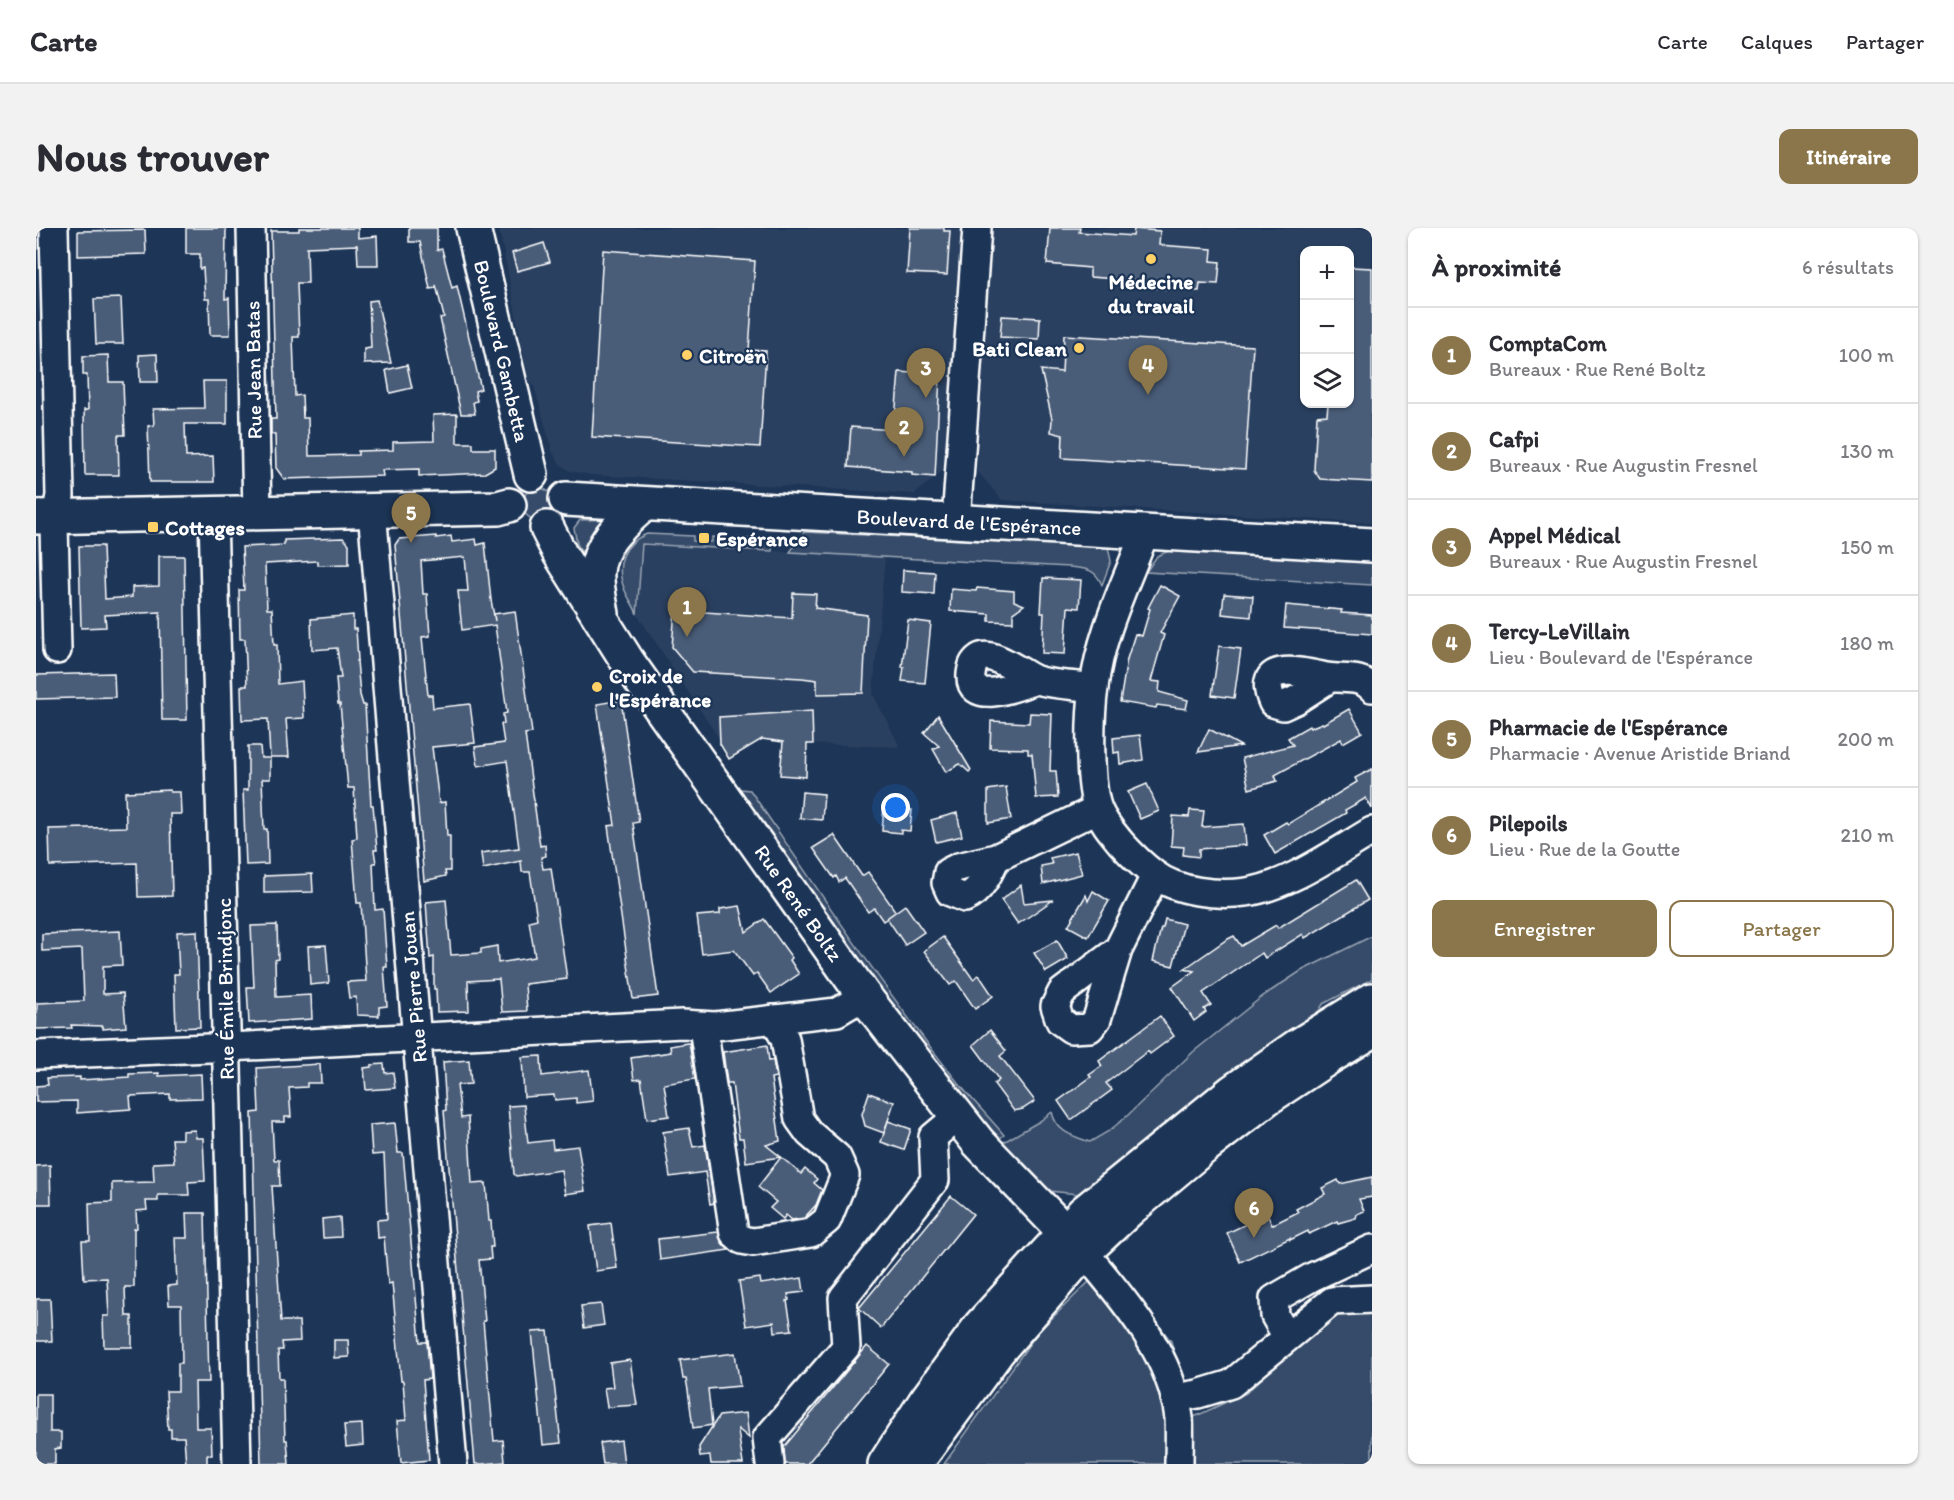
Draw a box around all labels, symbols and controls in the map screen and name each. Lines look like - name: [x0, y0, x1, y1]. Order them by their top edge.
- text: Carte: [30, 24, 97, 58]
- text: Carte: [1657, 29, 1708, 54]
- text: Calques: [1741, 29, 1813, 54]
- text: Partager: [1846, 29, 1924, 54]
- button: Itinéraire: [1779, 129, 1918, 184]
- text: Nous trouver: [36, 131, 269, 182]
- map controls: [1300, 246, 1354, 408]
- button: +: [1300, 246, 1354, 300]
- text: À proximité: [1432, 251, 1561, 283]
- marker: Médecine du travail: [1144, 252, 1158, 266]
- text: 6 résultats: [1802, 255, 1894, 279]
- street label: Boulevard Gambetta: [469, 258, 535, 444]
- place label: Médecine du travail: [1108, 269, 1195, 318]
- street label: Rue Jean Batas: [239, 300, 267, 440]
- button: −: [1300, 300, 1354, 354]
- text: ComptaCom: [1489, 330, 1607, 357]
- place label: Bati Clean: [972, 336, 1067, 361]
- marker: Bati Clean: [1072, 341, 1086, 355]
- place label: Citroën: [699, 343, 766, 368]
- text: 1: [1447, 343, 1456, 367]
- text: 100 m: [1839, 343, 1894, 367]
- pin: 4: [1128, 346, 1168, 395]
- marker: Citroën: [680, 348, 694, 362]
- pin: 3: [906, 348, 946, 398]
- button: layers: [1300, 354, 1354, 408]
- text: Bureaux · Rue René Boltz: [1489, 357, 1705, 381]
- pin: 2: [884, 408, 924, 457]
- text: Cafpi: [1489, 426, 1539, 453]
- text: 2: [1446, 439, 1457, 463]
- text: 130 m: [1840, 439, 1894, 463]
- text: Bureaux · Rue Augustin Fresnel: [1489, 453, 1758, 477]
- pin: 5: [392, 494, 430, 543]
- street label: Boulevard de l'Espérance: [856, 504, 1082, 540]
- place label: Cottages: [165, 515, 245, 541]
- marker: Cottages: [146, 520, 160, 534]
- text: Appel Médical: [1489, 522, 1620, 549]
- place label: Espérance: [716, 526, 808, 552]
- marker: Espérance: [697, 531, 711, 545]
- text: 3: [1446, 535, 1457, 559]
- text: 150 m: [1841, 535, 1894, 559]
- text: Bureaux · Rue Augustin Fresnel: [1489, 549, 1758, 573]
- pin: 1: [668, 588, 706, 637]
- text: Tercy-LeVillain: [1489, 618, 1630, 645]
- text: 4: [1445, 631, 1458, 655]
- text: 180 m: [1840, 631, 1894, 655]
- text: Lieu · Boulevard de l'Espérance: [1489, 645, 1753, 669]
- place label: Croix de l'Espérance: [609, 663, 711, 713]
- marker: Croix de l'Espérance: [590, 680, 604, 694]
- text: Pharmacie de l'Espérance: [1489, 714, 1728, 741]
- text: 5: [1446, 727, 1457, 751]
- text: 200 m: [1838, 727, 1894, 751]
- text: Pharmacie · Avenue Aristide Briand: [1489, 741, 1790, 765]
- your location: [881, 793, 910, 822]
- text: Pilepoils: [1489, 810, 1568, 837]
- text: 6: [1446, 823, 1457, 847]
- text: 210 m: [1841, 823, 1894, 847]
- text: Lieu · Rue de la Goutte: [1489, 837, 1680, 861]
- street label: Rue René Boltz: [750, 840, 849, 966]
- street label: Rue Émile Brindjonc: [211, 898, 239, 1080]
- button: Enregistrer: [1432, 900, 1657, 957]
- button: Partager: [1669, 900, 1894, 957]
- street label: Rue Pierre Jouan: [394, 910, 432, 1064]
- pin: 6: [1234, 1188, 1274, 1238]

